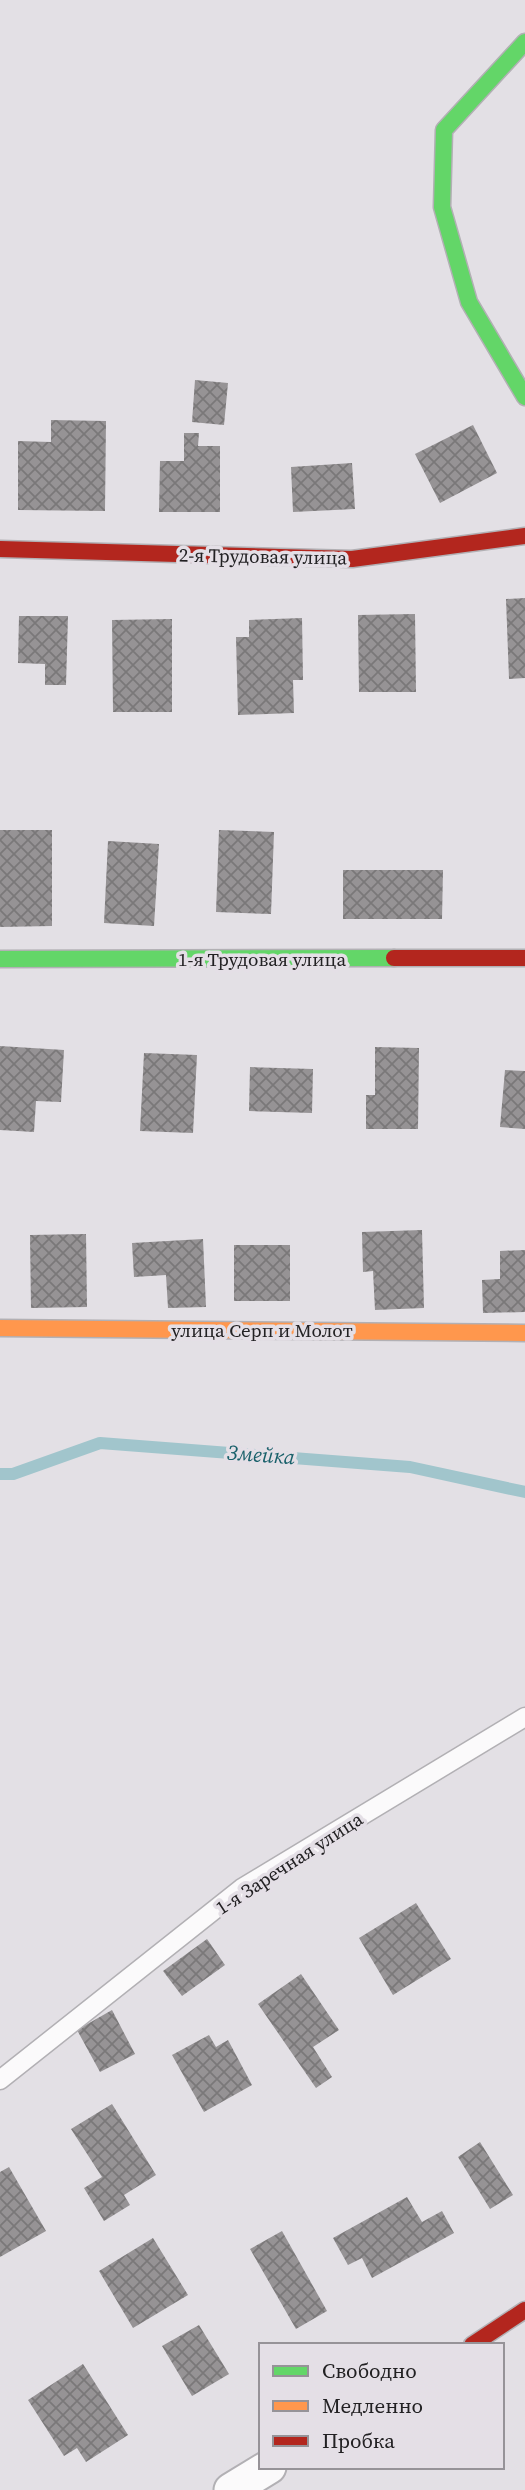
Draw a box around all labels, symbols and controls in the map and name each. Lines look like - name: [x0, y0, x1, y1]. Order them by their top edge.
- street label: 2-я Трудовая улица: [179, 542, 348, 570]
- street label: 1-я Трудовая улица: [178, 946, 346, 972]
- street label: улица Серп и Молот: [171, 1317, 353, 1343]
- water label: Змейка: [226, 1438, 296, 1471]
- street label: 1-я Заречная улица: [210, 1805, 368, 1920]
- legend: [259, 2343, 504, 2469]
- text: Свободно: [322, 2356, 417, 2385]
- text: Медленно: [322, 2391, 423, 2420]
- text: Пробка: [322, 2426, 395, 2455]

